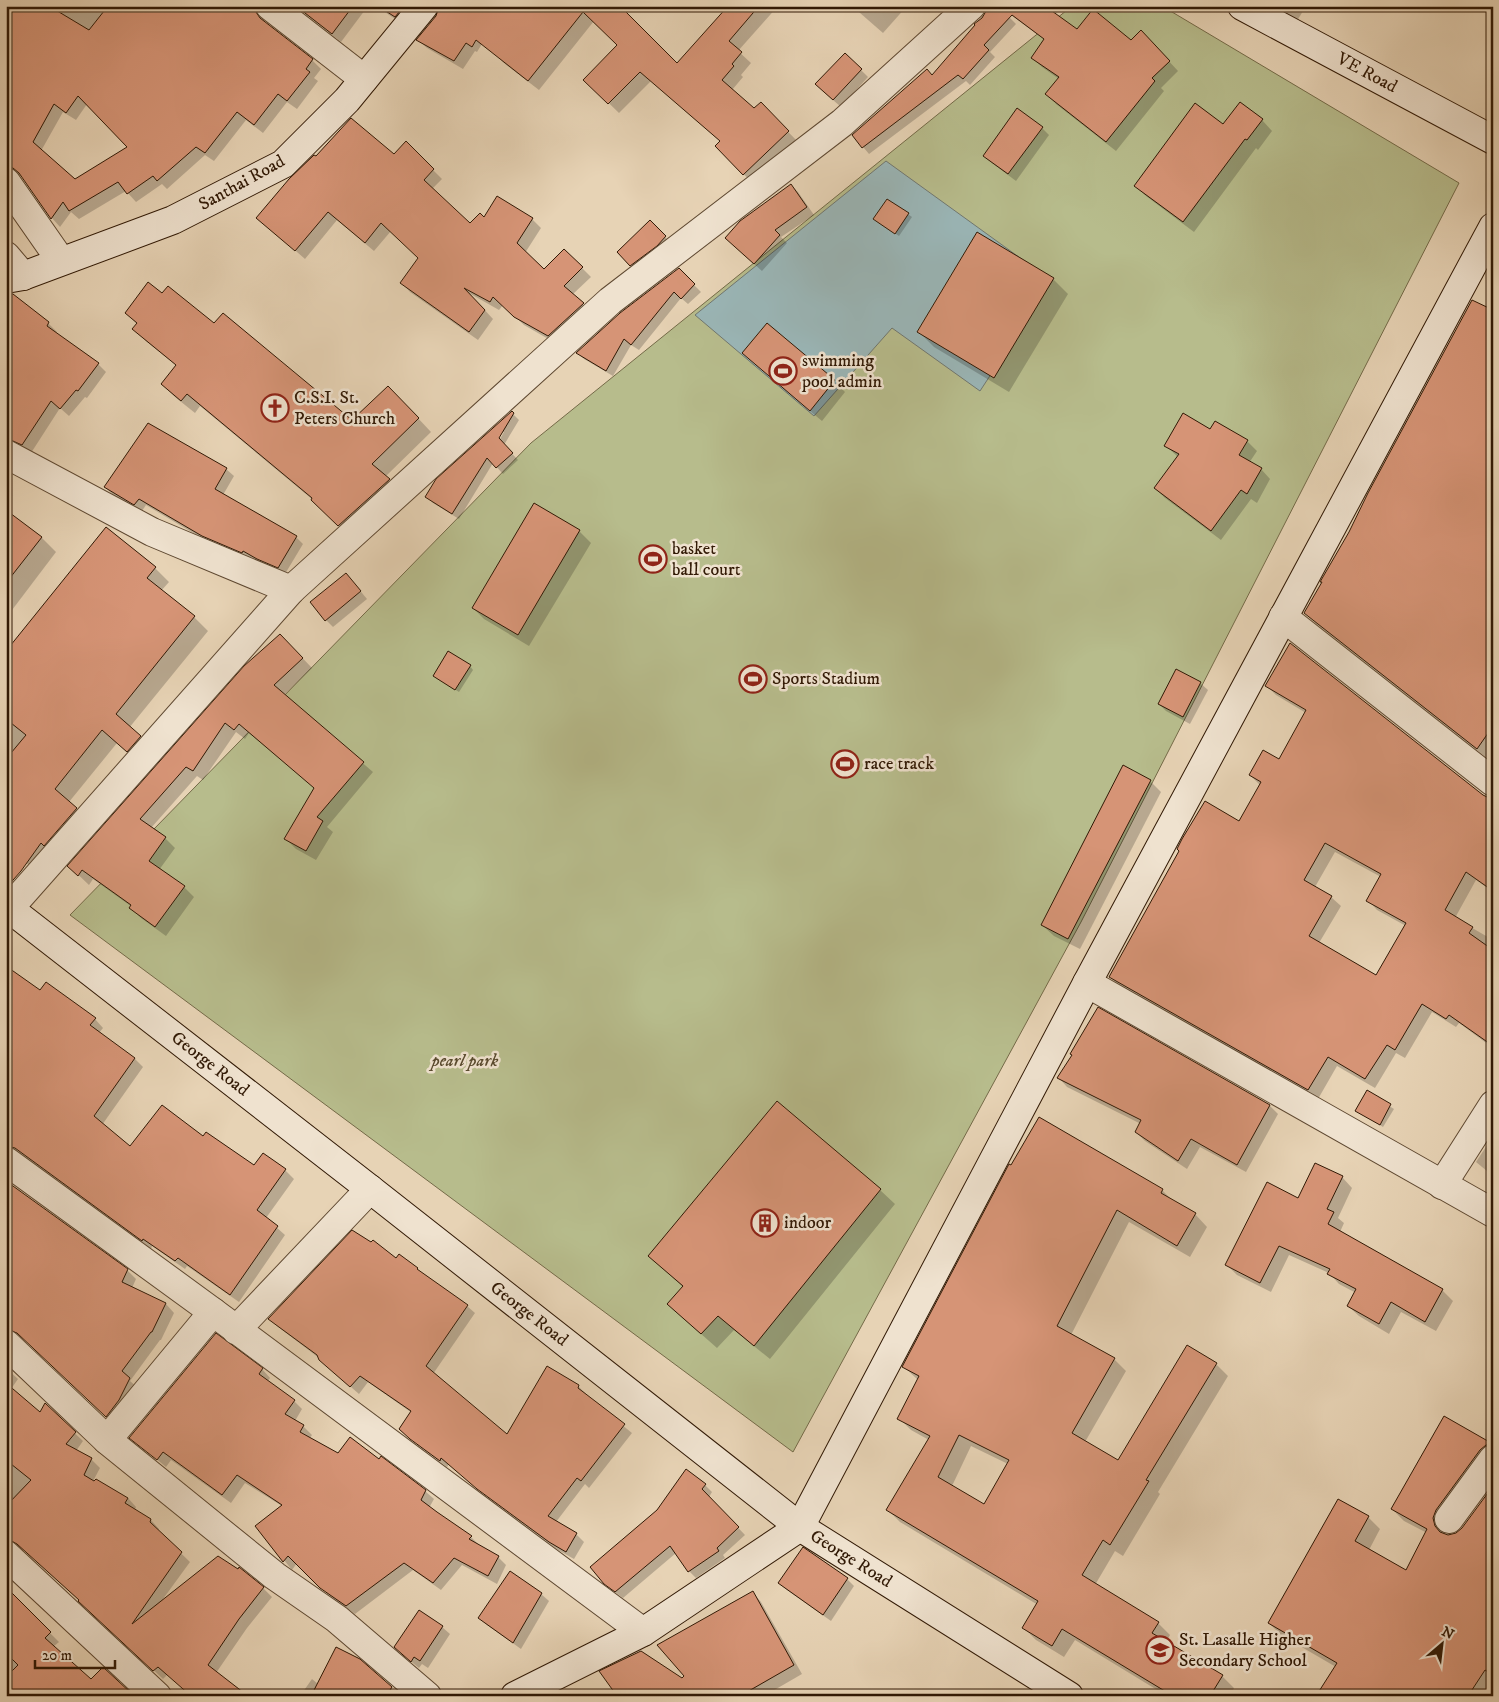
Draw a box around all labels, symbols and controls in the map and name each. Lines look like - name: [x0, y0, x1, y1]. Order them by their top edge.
- street label: VE Road: [1332, 47, 1401, 98]
- street label: Santhai Road: [195, 150, 289, 216]
- place label: swimming pool admin: [801, 350, 883, 393]
- sports icon: swimming pool admin: [768, 356, 798, 386]
- place label: C.S.I. St. Peters Church: [294, 387, 396, 430]
- church icon: C.S.I. St. Peters Church: [260, 393, 290, 423]
- place label: basket ball court: [672, 538, 741, 581]
- sports icon: basket ball court: [638, 544, 668, 574]
- sports icon: Sports Stadium: [738, 664, 768, 694]
- place label: Sports Stadium: [772, 668, 880, 690]
- sports icon: race track: [830, 749, 860, 779]
- place label: race track: [864, 753, 934, 775]
- street label: George Road: [167, 1027, 253, 1101]
- park label: pearl park: [429, 1050, 499, 1072]
- building icon: indoor: [750, 1208, 780, 1238]
- place label: indoor: [784, 1212, 831, 1234]
- street label: George Road: [486, 1277, 572, 1351]
- street label: George Road: [806, 1525, 896, 1593]
- north arrow: [1416, 1620, 1466, 1670]
- text: N: [1438, 1623, 1457, 1644]
- place label: St. Lasalle Higher Secondary School: [1179, 1629, 1311, 1672]
- school or university icon: St. Lasalle Higher Secondary School: [1145, 1635, 1175, 1665]
- scale bar: [35, 1637, 115, 1669]
- text: 20 m: [42, 1646, 72, 1665]

